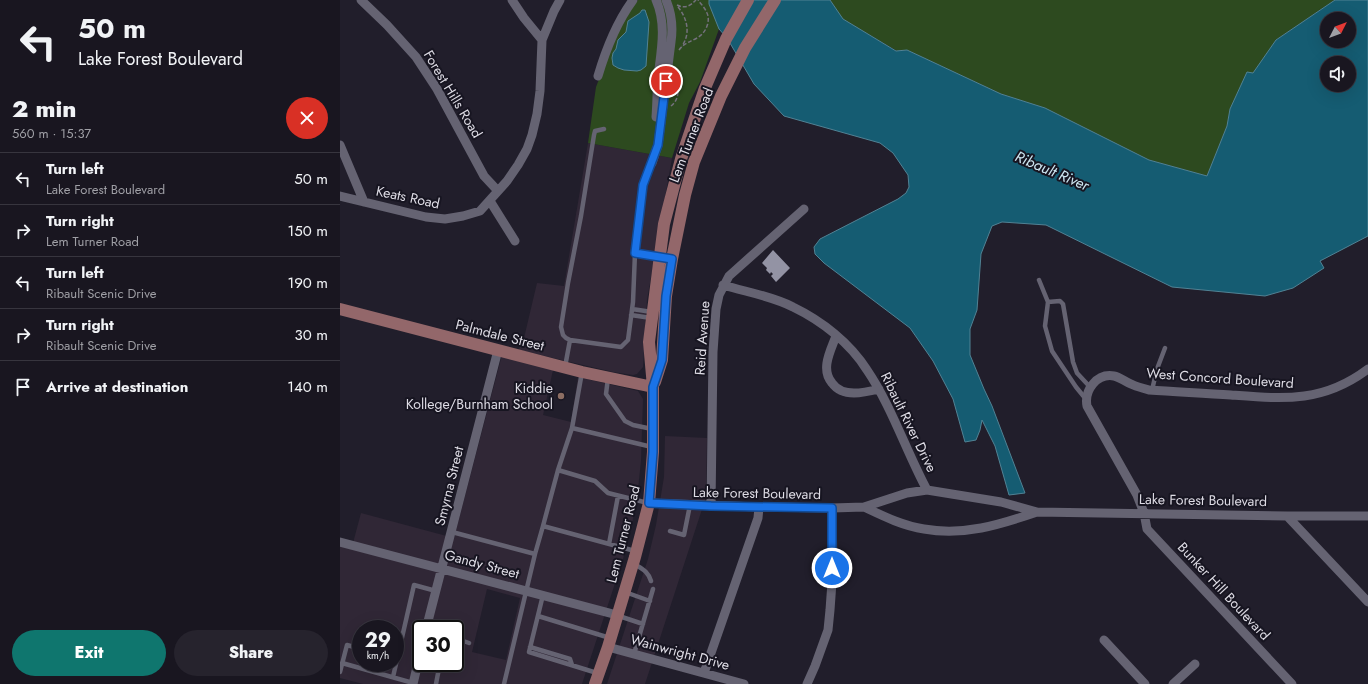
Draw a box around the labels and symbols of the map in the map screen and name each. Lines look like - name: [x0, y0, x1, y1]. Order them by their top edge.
- north arrow: [1320, 12, 1356, 48]
- street label: Forest Hills Road: [419, 46, 487, 142]
- pin: [649, 64, 683, 98]
- street label: Lem Turner Road: [664, 85, 718, 185]
- water label: Ribault River: [1012, 146, 1093, 197]
- street label: Keats Road: [374, 180, 442, 214]
- street label: Reid Avenue: [689, 300, 715, 376]
- street label: Palmdale Street: [453, 314, 547, 356]
- street label: West Concord Boulevard: [1146, 363, 1294, 393]
- street label: Ribault River Drive: [876, 369, 942, 475]
- place label: Kiddie Kollege/Burnham School: [406, 378, 553, 414]
- marker: Kiddie Kollege/Burnham School: [556, 391, 566, 401]
- street label: Smyrna Street: [429, 444, 469, 528]
- street label: Lake Forest Boulevard: [693, 482, 821, 504]
- street label: Lem Turner Road: [601, 483, 645, 585]
- street label: Lake Forest Boulevard: [1139, 489, 1267, 511]
- street label: Bunker Hill Boulevard: [1173, 537, 1275, 645]
- street label: Gandy Street: [442, 544, 522, 584]
- position arrow: [811, 547, 853, 589]
- speed limit sign: 30: [412, 620, 464, 672]
- street label: Wainwright Drive: [628, 629, 732, 675]

